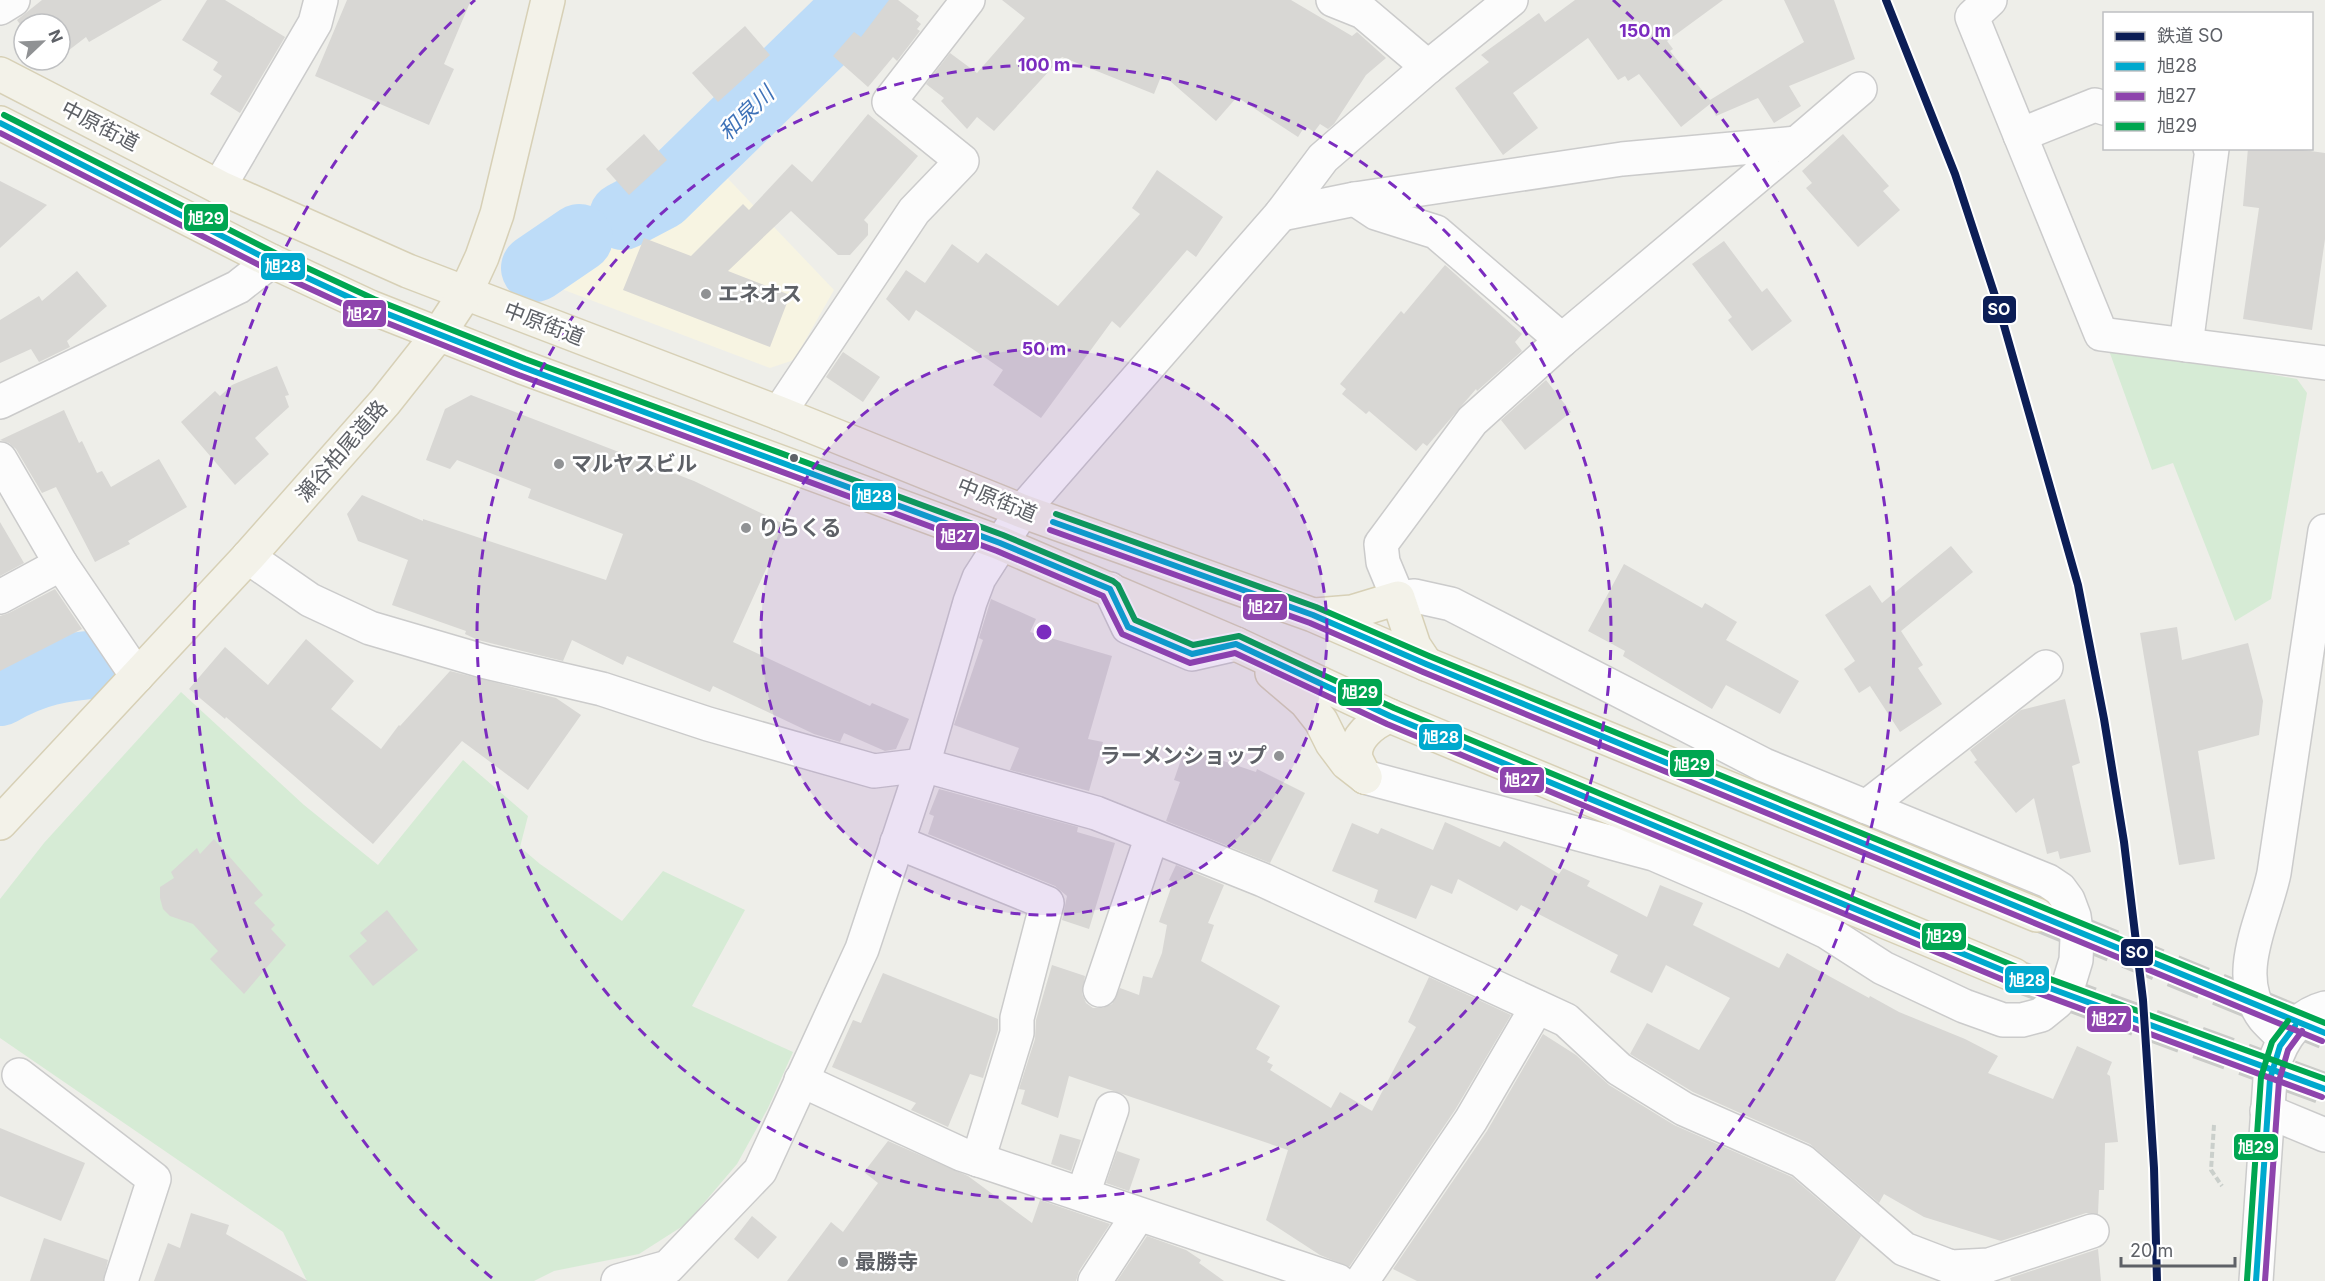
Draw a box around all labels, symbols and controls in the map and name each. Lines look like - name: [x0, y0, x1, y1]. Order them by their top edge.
- north arrow: [12, 12, 72, 72]
- legend: [2103, 12, 2313, 150]
- text: 150 m: [1619, 20, 1671, 41]
- text: 鉄道 SO: [2157, 25, 2223, 46]
- text: N: [44, 27, 67, 46]
- text: 100 m: [1018, 54, 1070, 75]
- text: 旭28: [2157, 55, 2197, 76]
- water label: 和泉川: [713, 79, 780, 145]
- text: 旭27: [2157, 85, 2196, 106]
- street label: 中原街道: [57, 95, 143, 156]
- text: 旭29: [2157, 115, 2197, 136]
- line badge: 旭29: [183, 203, 229, 232]
- text: 旭29: [188, 208, 224, 228]
- line badge: 旭28: [260, 252, 306, 281]
- text: 旭28: [265, 256, 301, 276]
- place label: エネオス: [718, 281, 802, 306]
- marker: エネオス: [699, 287, 713, 301]
- line badge: SO: [1982, 295, 2017, 324]
- street label: 中原街道: [500, 297, 588, 350]
- line badge: 旭27: [342, 299, 387, 328]
- text: SO: [1988, 299, 2010, 319]
- text: 旭27: [346, 304, 382, 324]
- text: 50 m: [1022, 338, 1066, 359]
- street label: 瀬谷柏尾道路: [291, 395, 392, 506]
- place label: マルヤスビル: [571, 451, 697, 476]
- unlabelled marker: [788, 452, 800, 464]
- marker: マルヤスビル: [552, 457, 566, 471]
- street label: 中原街道: [954, 472, 1041, 527]
- line badge: 旭28: [851, 482, 897, 511]
- text: 旭28: [856, 486, 892, 506]
- place label: りらくる: [758, 515, 842, 540]
- marker: りらくる: [739, 521, 753, 535]
- line badge: 旭27: [935, 522, 980, 551]
- text: 旭27: [940, 526, 976, 546]
- line badge: 旭27: [1242, 593, 1288, 621]
- text: 旭27: [1247, 597, 1283, 617]
- centre of rings: [1034, 622, 1054, 642]
- line badge: 旭29: [1337, 678, 1383, 707]
- text: 旭29: [1342, 682, 1378, 702]
- line badge: 旭28: [1418, 723, 1463, 751]
- text: 旭28: [1423, 727, 1459, 747]
- place label: ラーメンショップ: [1100, 743, 1267, 768]
- marker: ラーメンショップ: [1272, 749, 1286, 763]
- line badge: 旭29: [1669, 749, 1715, 778]
- text: 旭29: [1674, 754, 1710, 774]
- line badge: 旭27: [1499, 766, 1545, 794]
- text: 旭27: [1504, 770, 1540, 790]
- line badge: 旭29: [1921, 922, 1967, 951]
- text: 旭29: [1926, 926, 1962, 946]
- line badge: SO: [2120, 938, 2154, 967]
- text: SO: [2126, 942, 2148, 962]
- line badge: 旭28: [2004, 965, 2050, 994]
- text: 旭28: [2009, 970, 2045, 990]
- line badge: 旭27: [2086, 1005, 2132, 1033]
- text: 旭27: [2091, 1009, 2127, 1029]
- line badge: 旭29: [2233, 1133, 2279, 1161]
- text: 旭29: [2238, 1137, 2274, 1157]
- scale bar: [2121, 1230, 2235, 1268]
- text: 20 m: [2130, 1240, 2173, 1261]
- place label: 最勝寺: [855, 1249, 918, 1274]
- marker: 最勝寺: [836, 1255, 850, 1269]

